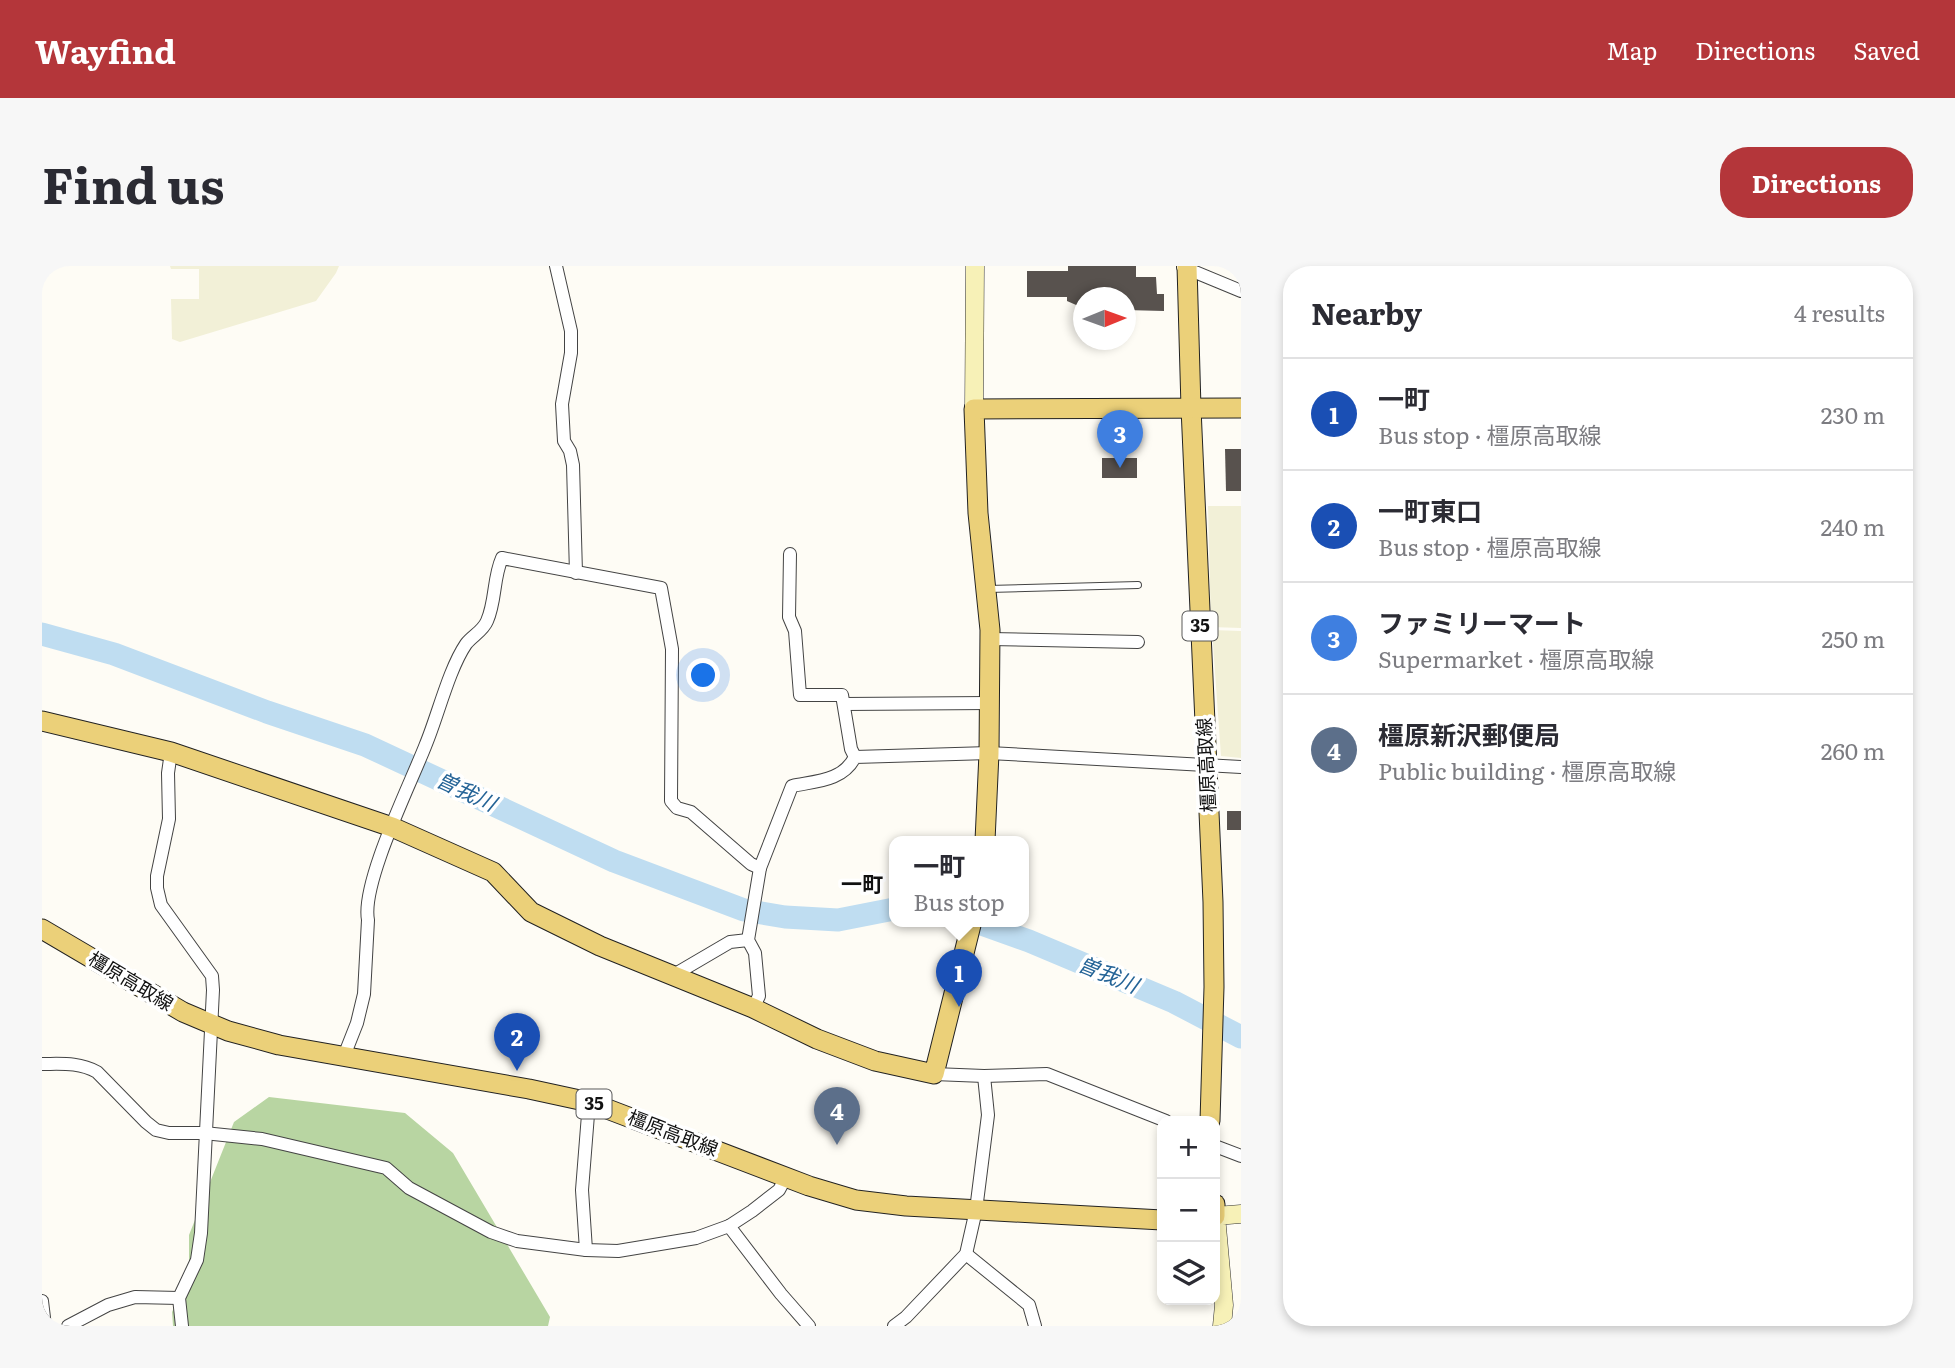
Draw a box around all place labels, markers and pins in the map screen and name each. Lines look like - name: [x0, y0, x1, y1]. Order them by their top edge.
- pin: 3: [1097, 410, 1143, 468]
- pin: 1: [936, 949, 982, 1007]
- pin: 2: [494, 1013, 540, 1071]
- pin: 4: [814, 1087, 860, 1145]

